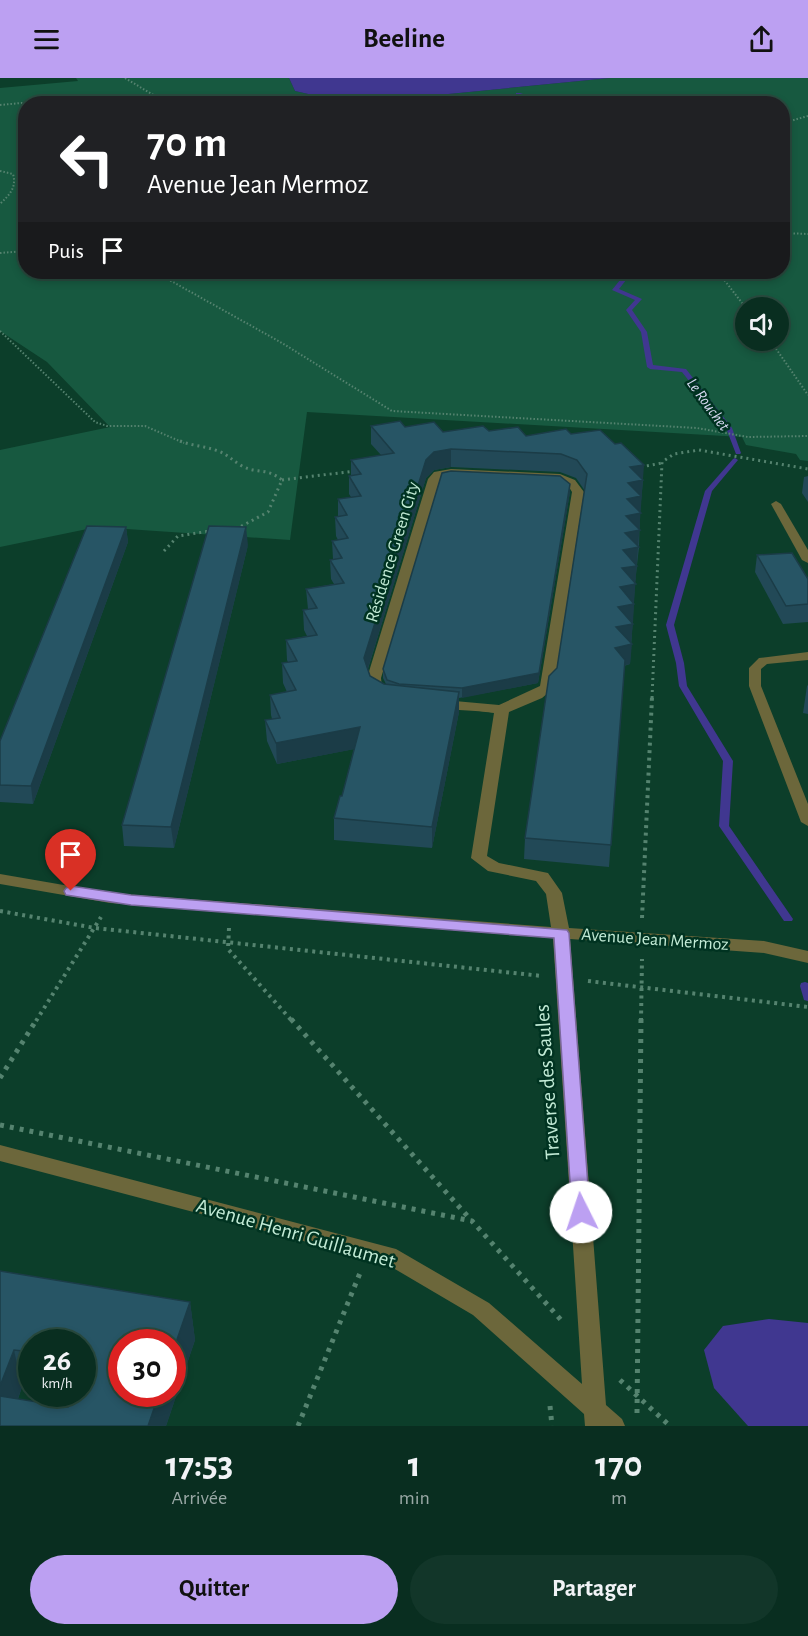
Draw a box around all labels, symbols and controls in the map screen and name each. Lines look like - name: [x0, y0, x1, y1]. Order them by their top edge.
- icon: menu: [30, 23, 63, 56]
- icon: share: [745, 23, 778, 56]
- text: Beeline: [363, 25, 445, 52]
- icon: left: [48, 120, 126, 198]
- text: 70 m: [147, 122, 227, 164]
- text: Avenue Jean Mermoz: [147, 171, 369, 198]
- icon: arrive: [96, 234, 129, 267]
- text: Puis: [48, 240, 84, 262]
- map controls: [735, 297, 789, 351]
- button: sound: [735, 297, 789, 351]
- water label: Le Rouchet: [684, 375, 733, 434]
- street label: Résidence Green City: [363, 480, 423, 625]
- pin: [45, 829, 96, 891]
- icon: arrive: [54, 838, 87, 871]
- street label: Avenue Jean Mermoz: [581, 926, 729, 954]
- street label: Traverse des Saules: [532, 1004, 563, 1160]
- position arrow: [549, 1180, 613, 1244]
- street label: Avenue Henri Guillaumet: [194, 1195, 398, 1272]
- speed limit sign: 30: [108, 1329, 186, 1407]
- text: 26: [43, 1346, 71, 1376]
- text: km/h: [42, 1376, 72, 1391]
- text: 17:53: [165, 1447, 233, 1483]
- text: 1: [408, 1447, 421, 1483]
- text: 170: [595, 1447, 643, 1483]
- text: Arrivée: [171, 1488, 227, 1508]
- text: min: [399, 1488, 430, 1508]
- text: m: [611, 1488, 627, 1508]
- button: Quitter: [30, 1555, 398, 1624]
- button: Partager: [410, 1555, 778, 1624]

